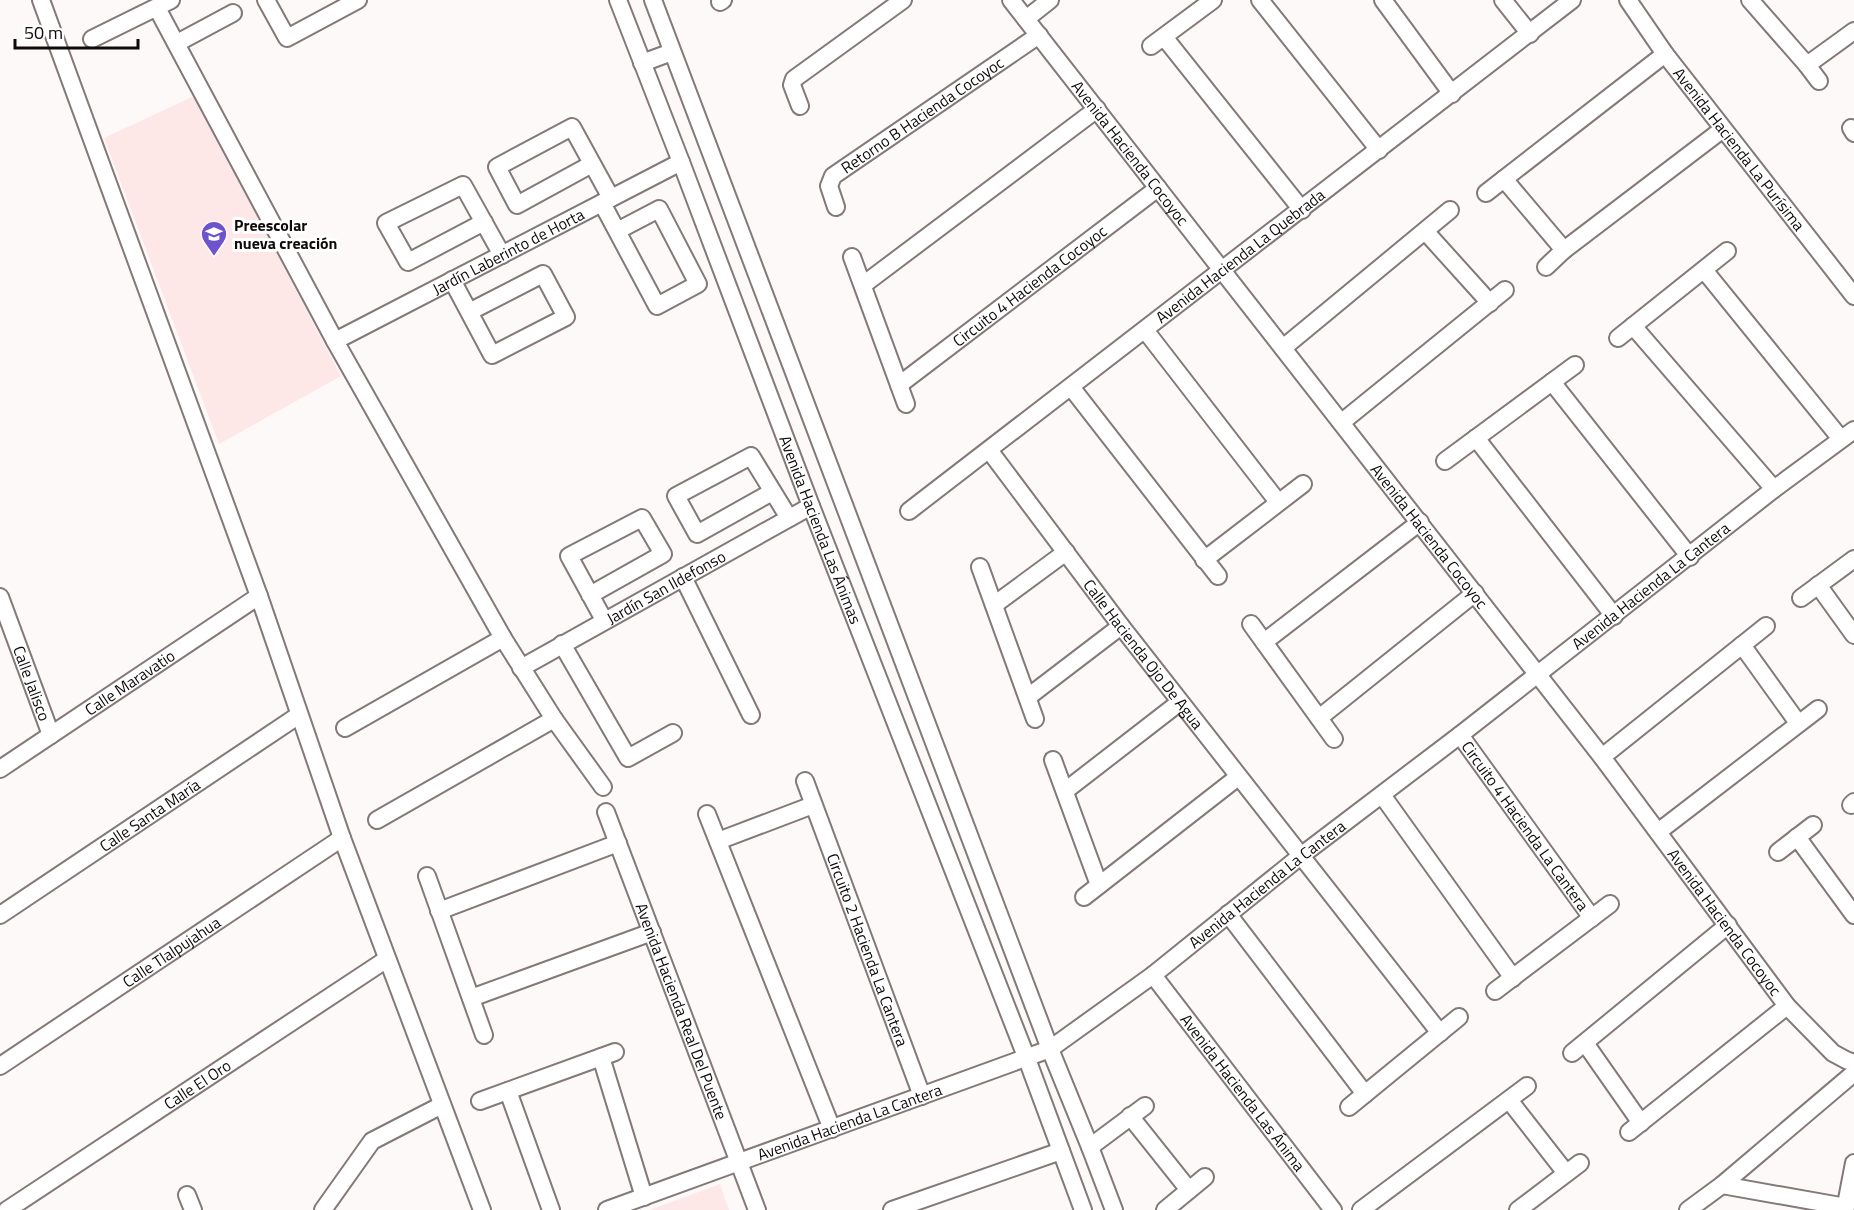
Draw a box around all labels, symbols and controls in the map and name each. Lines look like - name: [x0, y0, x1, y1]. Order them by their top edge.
- scale bar: [15, 12, 138, 50]
- text: 50 m: [24, 19, 63, 46]
- street label: Retorno B Hacienda Cocoyoc: [836, 51, 1008, 179]
- street label: Avenida Hacienda La Purísima: [1668, 62, 1811, 236]
- street label: Avenida Hacienda Cocoyoc: [1066, 75, 1195, 231]
- street label: Avenida Hacienda La Quebrada: [1150, 183, 1330, 329]
- street label: Jardín Laberinto de Horta: [428, 202, 588, 301]
- place label: Preescolar nueva creación: [234, 213, 337, 255]
- school or university icon: Preescolar nueva creación: [199, 219, 229, 257]
- street label: Circuito 4 Hacienda Cocoyoc: [947, 219, 1112, 352]
- street label: Avenida Hacienda Las Ánimas: [773, 432, 868, 627]
- street label: Avenida Hacienda Cocoyoc: [1365, 458, 1494, 614]
- street label: Avenida Hacienda La Cantera: [1566, 516, 1735, 655]
- street label: Jardín San Ildefonso: [602, 544, 730, 630]
- street label: Calle Hacienda Ojo De Agua: [1078, 574, 1209, 734]
- street label: Calle Jalisco: [7, 642, 57, 724]
- street label: Calle Maravatio: [80, 644, 180, 721]
- street label: Circuito 4 Hacienda La Cantera: [1456, 736, 1595, 916]
- street label: Calle Santa María: [94, 772, 205, 857]
- street label: Avenida Hacienda La Cantera: [1183, 814, 1351, 954]
- street label: Avenida Hacienda Cocoyoc: [1662, 843, 1787, 1001]
- street label: Circuito 2 Hacienda La Cantera: [821, 850, 915, 1050]
- street label: Avenida Hacienda Real Del Puente: [630, 899, 734, 1123]
- street label: Calle Tlalpujahua: [118, 910, 225, 993]
- street label: Avenida Hacienda Las Ánima: [1175, 1009, 1311, 1176]
- street label: Calle El Oro: [159, 1053, 236, 1115]
- street label: Avenida Hacienda La Cantera: [754, 1077, 945, 1166]

